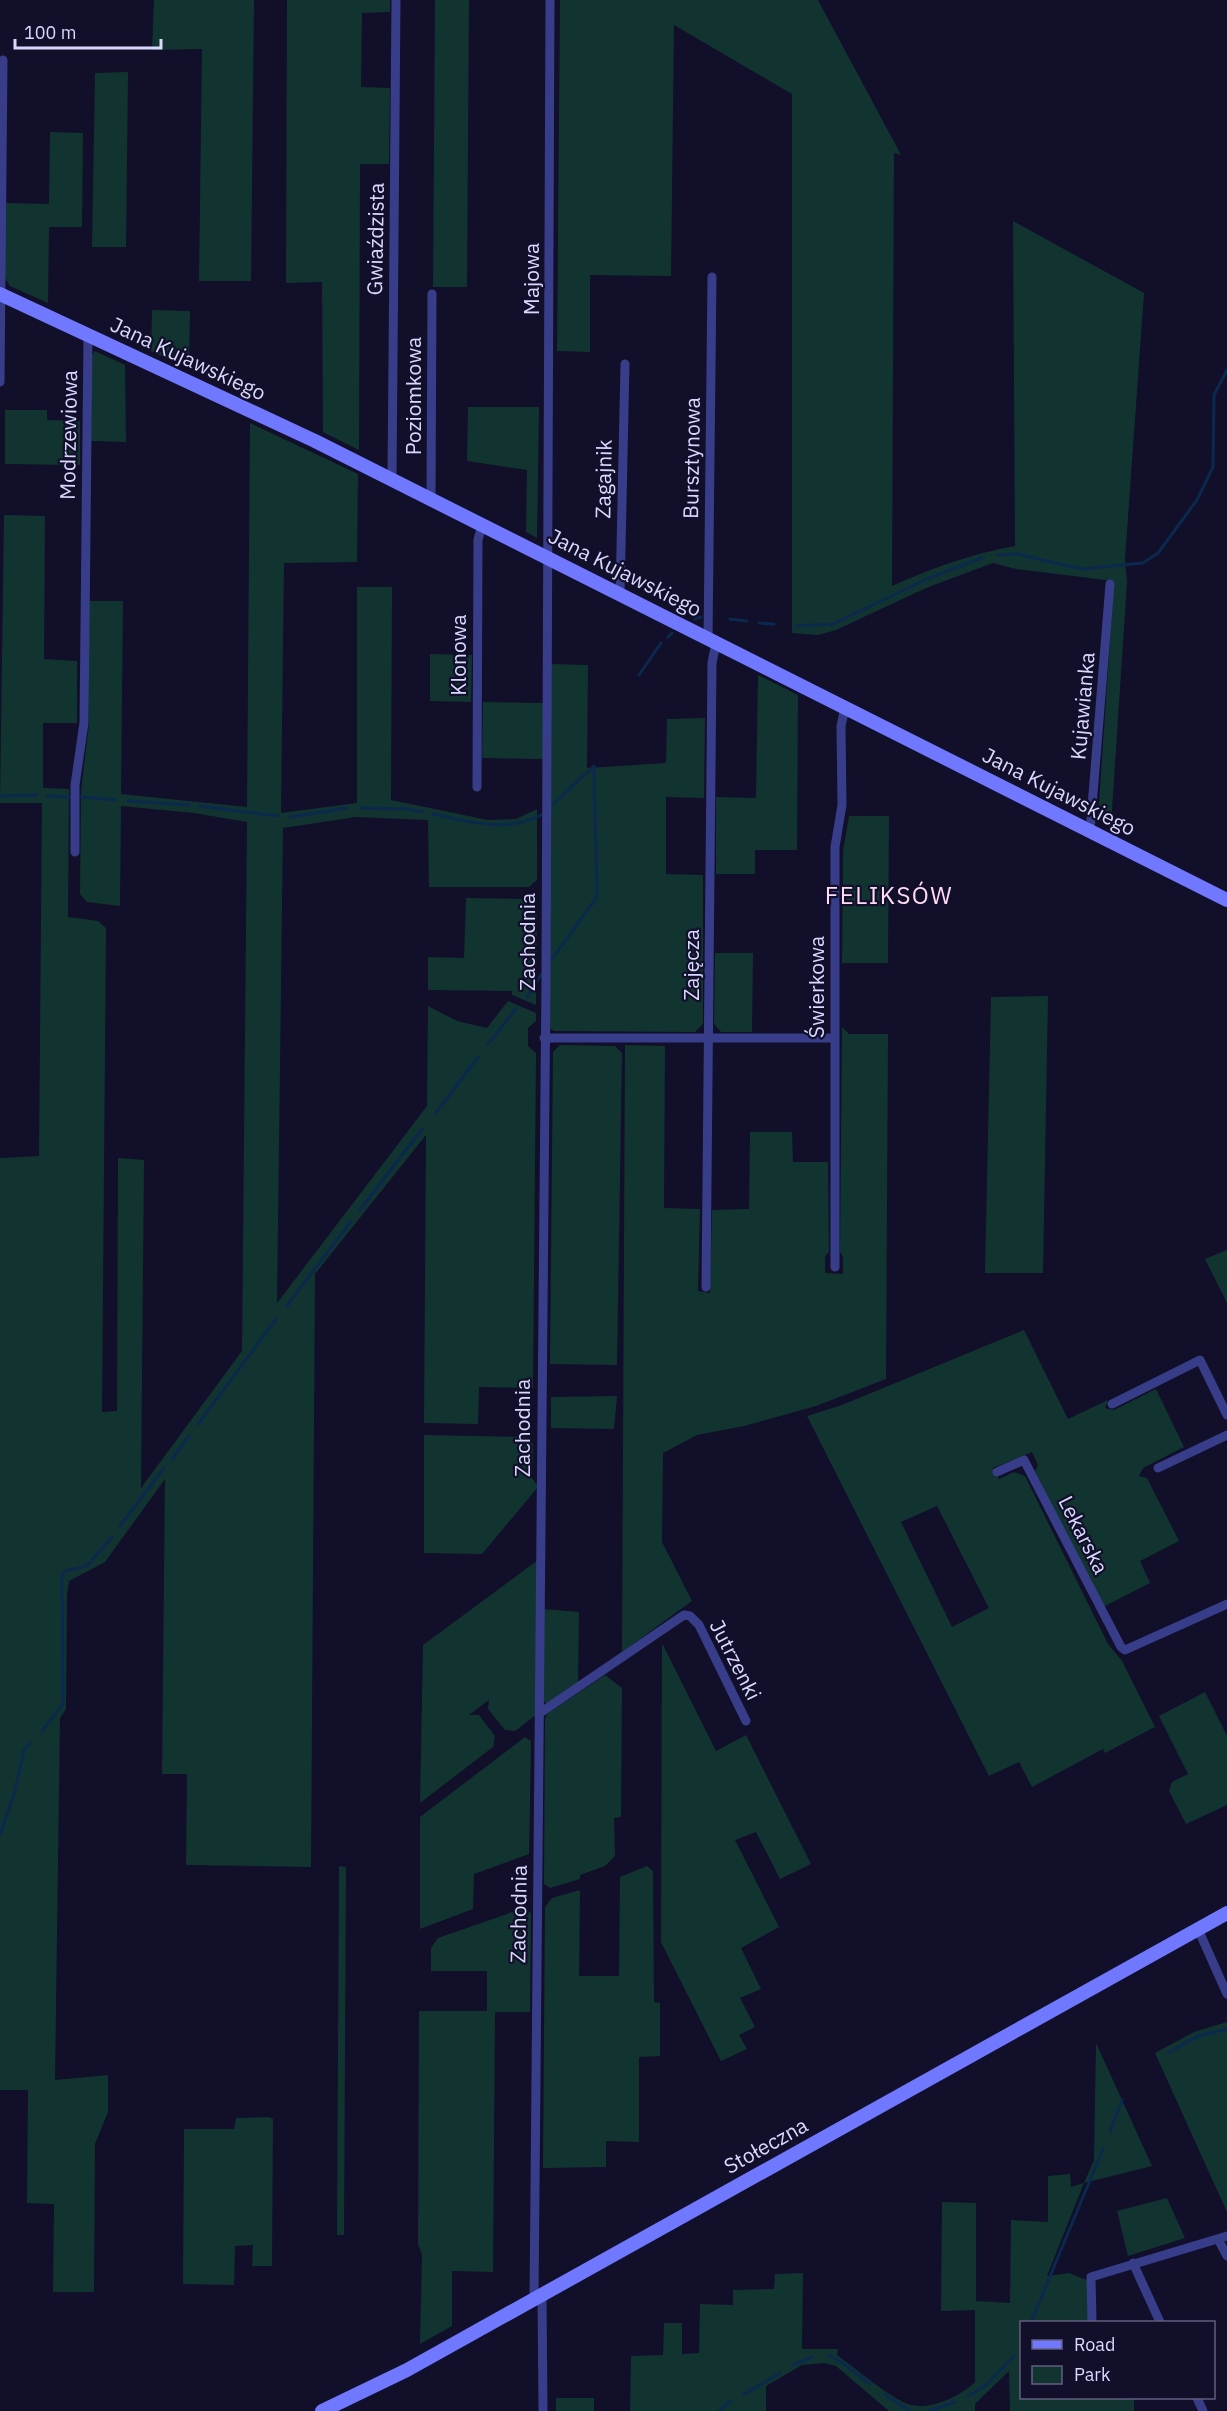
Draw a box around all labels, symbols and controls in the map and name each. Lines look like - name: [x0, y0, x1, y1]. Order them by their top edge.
- scale bar: [15, 12, 160, 50]
- text: 100 m: [24, 21, 76, 44]
- street label: Gwiaździsta: [360, 182, 390, 295]
- street label: Majowa: [517, 243, 545, 315]
- street label: Jana Kujawskiego: [106, 310, 271, 406]
- street label: Poziomkowa: [399, 337, 427, 455]
- street label: Modrzewiowa: [53, 370, 83, 500]
- street label: Bursztynowa: [676, 397, 706, 519]
- street label: Zagajnik: [588, 439, 618, 519]
- street label: Jana Kujawskiego: [544, 521, 707, 623]
- street label: Klonowa: [444, 614, 472, 696]
- street label: Kujawianka: [1063, 651, 1101, 761]
- street label: Jana Kujawskiego: [978, 740, 1141, 842]
- district label: FELIKSÓW: [825, 879, 953, 911]
- street label: Zachodnia: [513, 893, 541, 991]
- street label: Zajęcza: [677, 929, 705, 1001]
- street label: Świerkowa: [802, 936, 830, 1038]
- street label: Zachodnia: [508, 1379, 536, 1477]
- street label: Lekarska: [1052, 1491, 1115, 1578]
- street label: Jutrzenki: [704, 1614, 768, 1705]
- street label: Zachodnia: [503, 1865, 533, 1963]
- street label: Stołeczna: [718, 2111, 813, 2180]
- legend: [1020, 2321, 1215, 2399]
- text: Road: [1074, 2333, 1115, 2356]
- text: Park: [1074, 2363, 1111, 2386]

